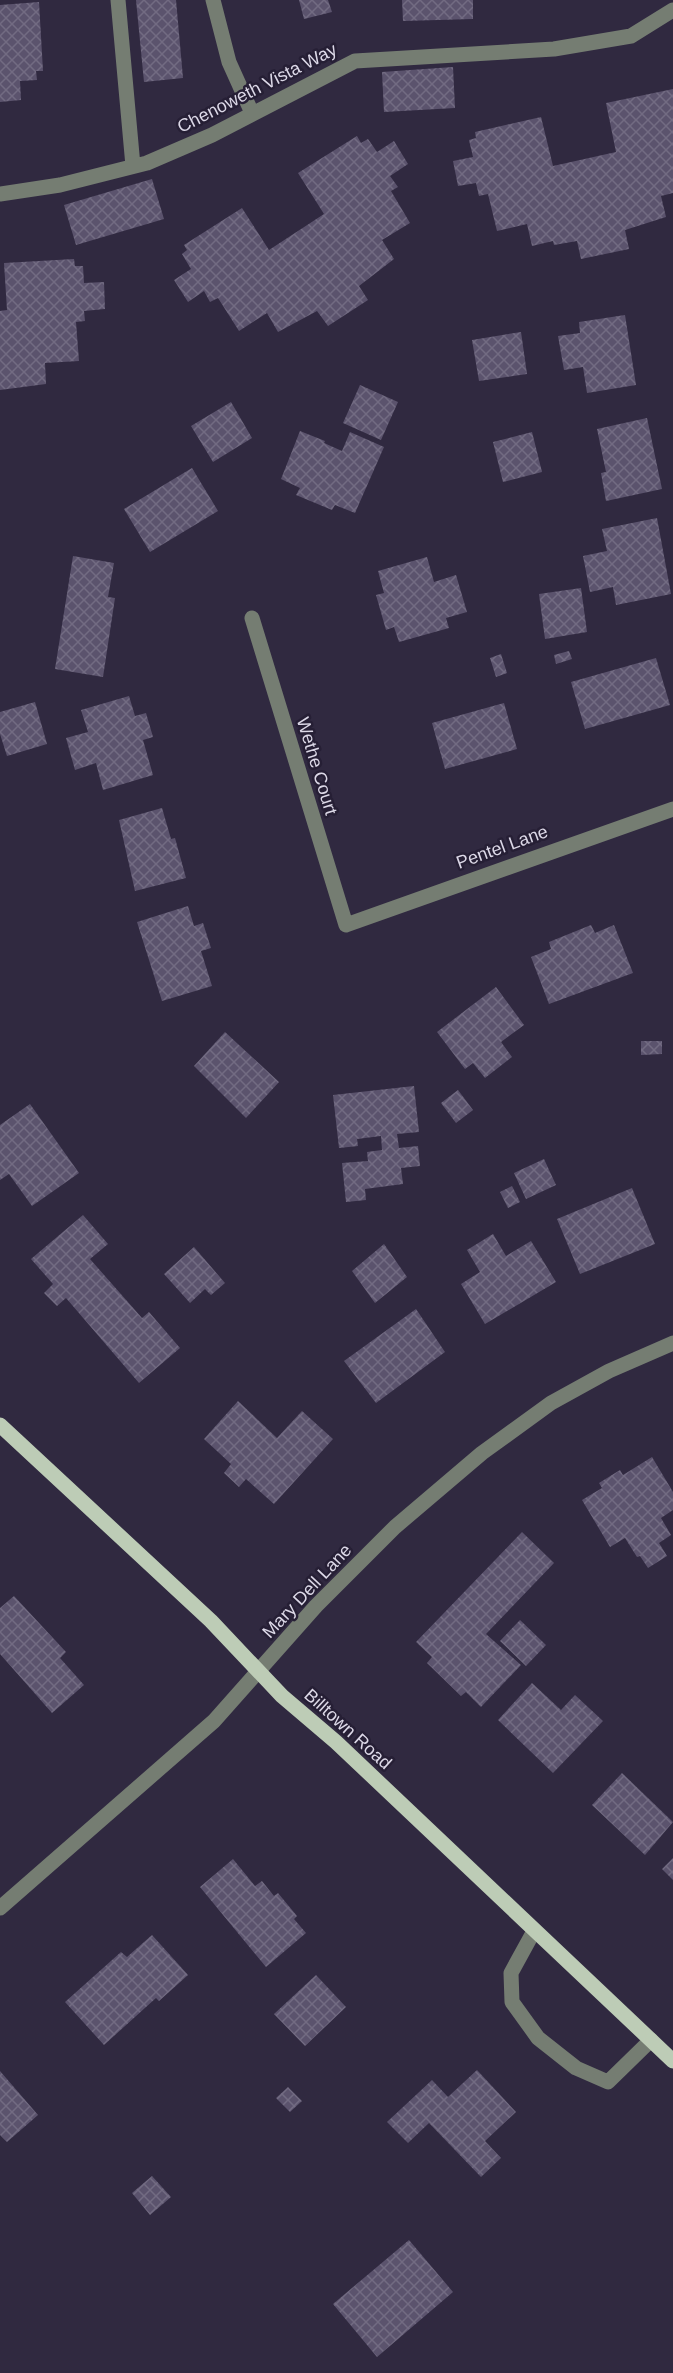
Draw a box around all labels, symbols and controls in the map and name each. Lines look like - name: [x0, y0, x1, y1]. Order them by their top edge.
- street label: Chenoweth Vista Way: [174, 39, 340, 137]
- street label: Wethe Court: [293, 715, 341, 817]
- street label: Pentel Lane: [453, 821, 551, 873]
- street label: Mary Dell Lane: [258, 1540, 356, 1642]
- street label: Billtown Road: [300, 1685, 396, 1773]

